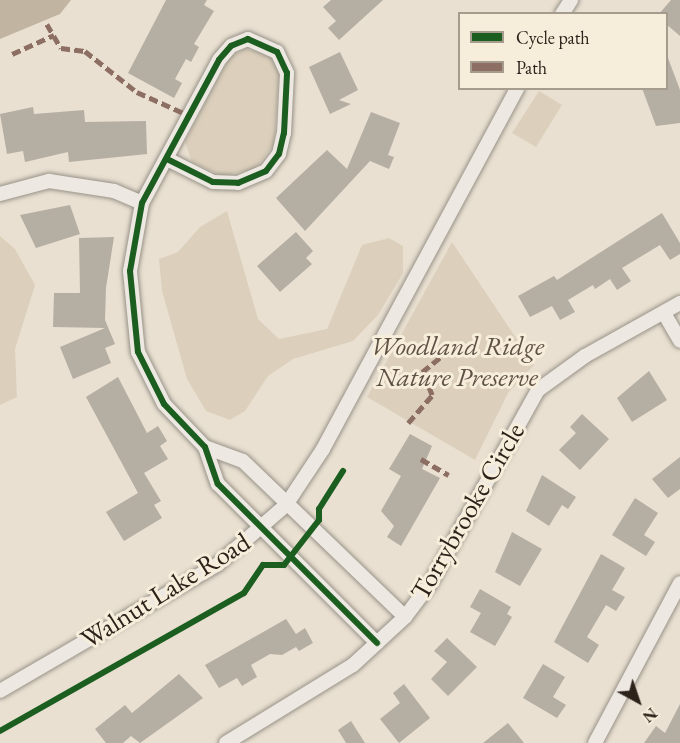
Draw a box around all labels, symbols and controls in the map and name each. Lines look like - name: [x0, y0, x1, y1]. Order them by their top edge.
- legend: [458, 12, 668, 90]
- text: Cycle path: [516, 26, 590, 49]
- text: Path: [516, 56, 547, 79]
- park label: Woodland Ridge Nature Preserve: [370, 329, 544, 392]
- street label: Torrybrooke Circle: [403, 417, 531, 605]
- street label: Walnut Lake Road: [74, 525, 256, 655]
- north arrow: [608, 671, 668, 731]
- text: N: [638, 703, 662, 727]

